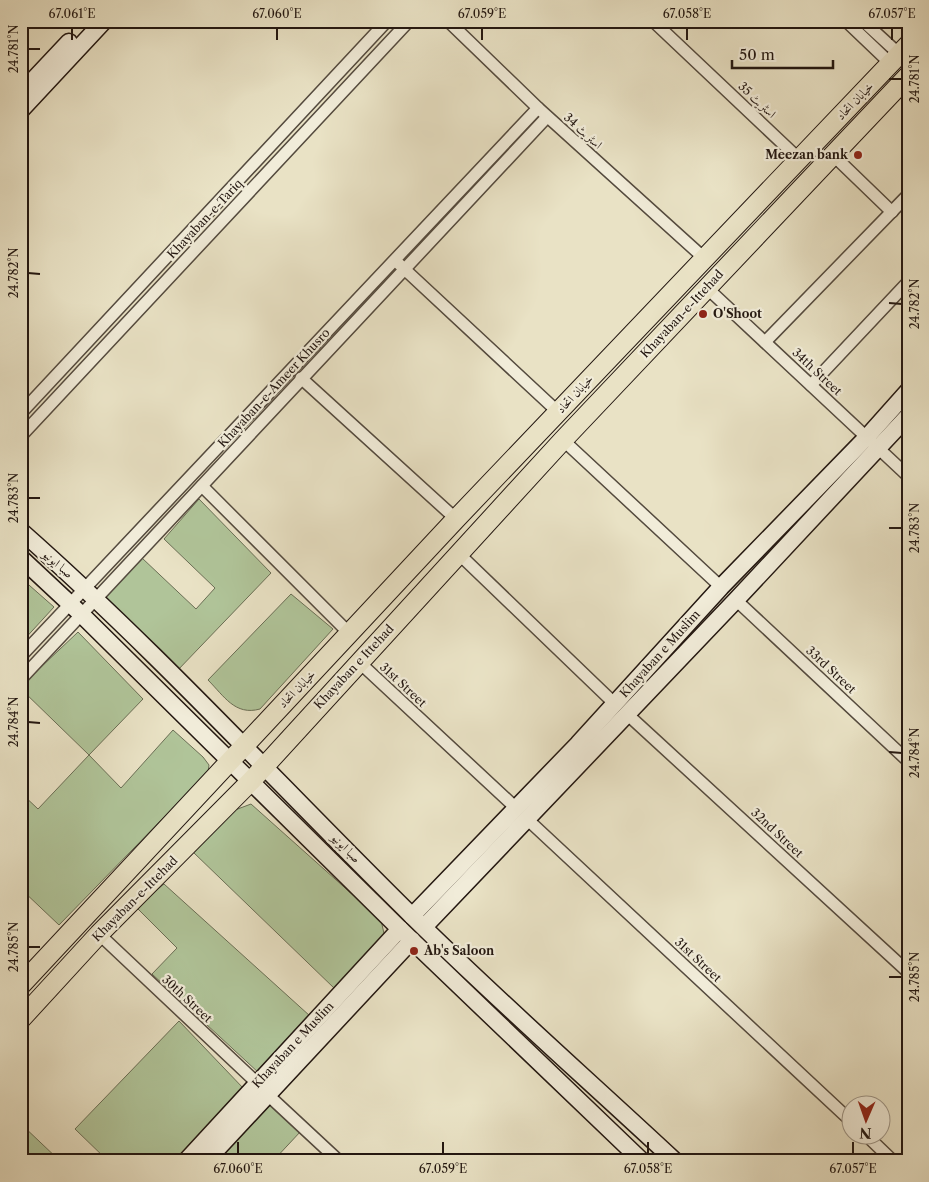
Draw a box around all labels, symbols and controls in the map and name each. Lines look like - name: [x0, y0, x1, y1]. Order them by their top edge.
- text: 67.061°E: [49, 6, 95, 21]
- text: 67.060°E: [252, 6, 302, 21]
- text: 67.059°E: [458, 6, 506, 21]
- text: 67.058°E: [663, 6, 711, 21]
- text: 67.057°E: [868, 6, 916, 21]
- text: 24.781°N: [6, 25, 21, 73]
- scale bar: [732, 38, 833, 70]
- text: 50 m: [739, 45, 775, 64]
- text: 24.781°N: [907, 55, 922, 103]
- street label: اسٹریٹ 35: [735, 78, 780, 122]
- street label: خیابان اتحاد: [833, 78, 876, 123]
- street label: اسٹریٹ 34: [560, 109, 606, 153]
- place label: Meezan bank: [765, 147, 849, 162]
- marker: Meezan bank: [852, 149, 864, 161]
- street label: Khayaban-e-Tariq: [164, 175, 246, 262]
- text: 24.782°N: [6, 248, 21, 298]
- street label: Khayaban-e-Ittehad: [637, 266, 727, 361]
- text: 24.782°N: [907, 279, 922, 329]
- place label: O'Shoot: [713, 306, 762, 321]
- marker: O'Shoot: [697, 308, 709, 320]
- street label: Khayaban-e-Ameer Khusro: [215, 325, 333, 450]
- street label: 34th Street: [789, 345, 846, 399]
- street label: خیابان اتحاد: [553, 371, 596, 416]
- text: 24.783°N: [6, 473, 21, 523]
- text: 24.783°N: [907, 503, 922, 553]
- street label: صبا ایونیو: [39, 546, 77, 582]
- street label: Khayaban e Muslim: [616, 607, 703, 701]
- street label: Khayaban e Ittehad: [310, 621, 397, 712]
- street label: 33rd Street: [803, 643, 860, 697]
- street label: 31st Street: [377, 659, 430, 710]
- street label: خیابان اتحاد: [275, 666, 318, 711]
- text: 24.784°N: [6, 697, 21, 747]
- text: 24.784°N: [907, 728, 922, 778]
- street label: 32nd Street: [748, 805, 807, 861]
- street label: صبا ایونیو: [327, 829, 364, 866]
- street label: Khayaban-e-Ittehad: [89, 852, 181, 945]
- text: 24.785°N: [6, 922, 21, 972]
- street label: 31st Street: [672, 934, 725, 985]
- place label: Ab's Saloon: [423, 943, 495, 958]
- marker: Ab's Saloon: [408, 945, 420, 957]
- text: 24.785°N: [907, 952, 922, 1002]
- street label: 30th Street: [159, 972, 216, 1026]
- street label: Khayaban e Muslim: [249, 998, 337, 1091]
- north arrow: [842, 1094, 892, 1144]
- text: N: [859, 1124, 872, 1142]
- text: 67.060°E: [213, 1161, 263, 1176]
- text: 67.059°E: [419, 1161, 467, 1176]
- text: 67.058°E: [624, 1161, 672, 1176]
- text: 67.057°E: [829, 1161, 877, 1176]

